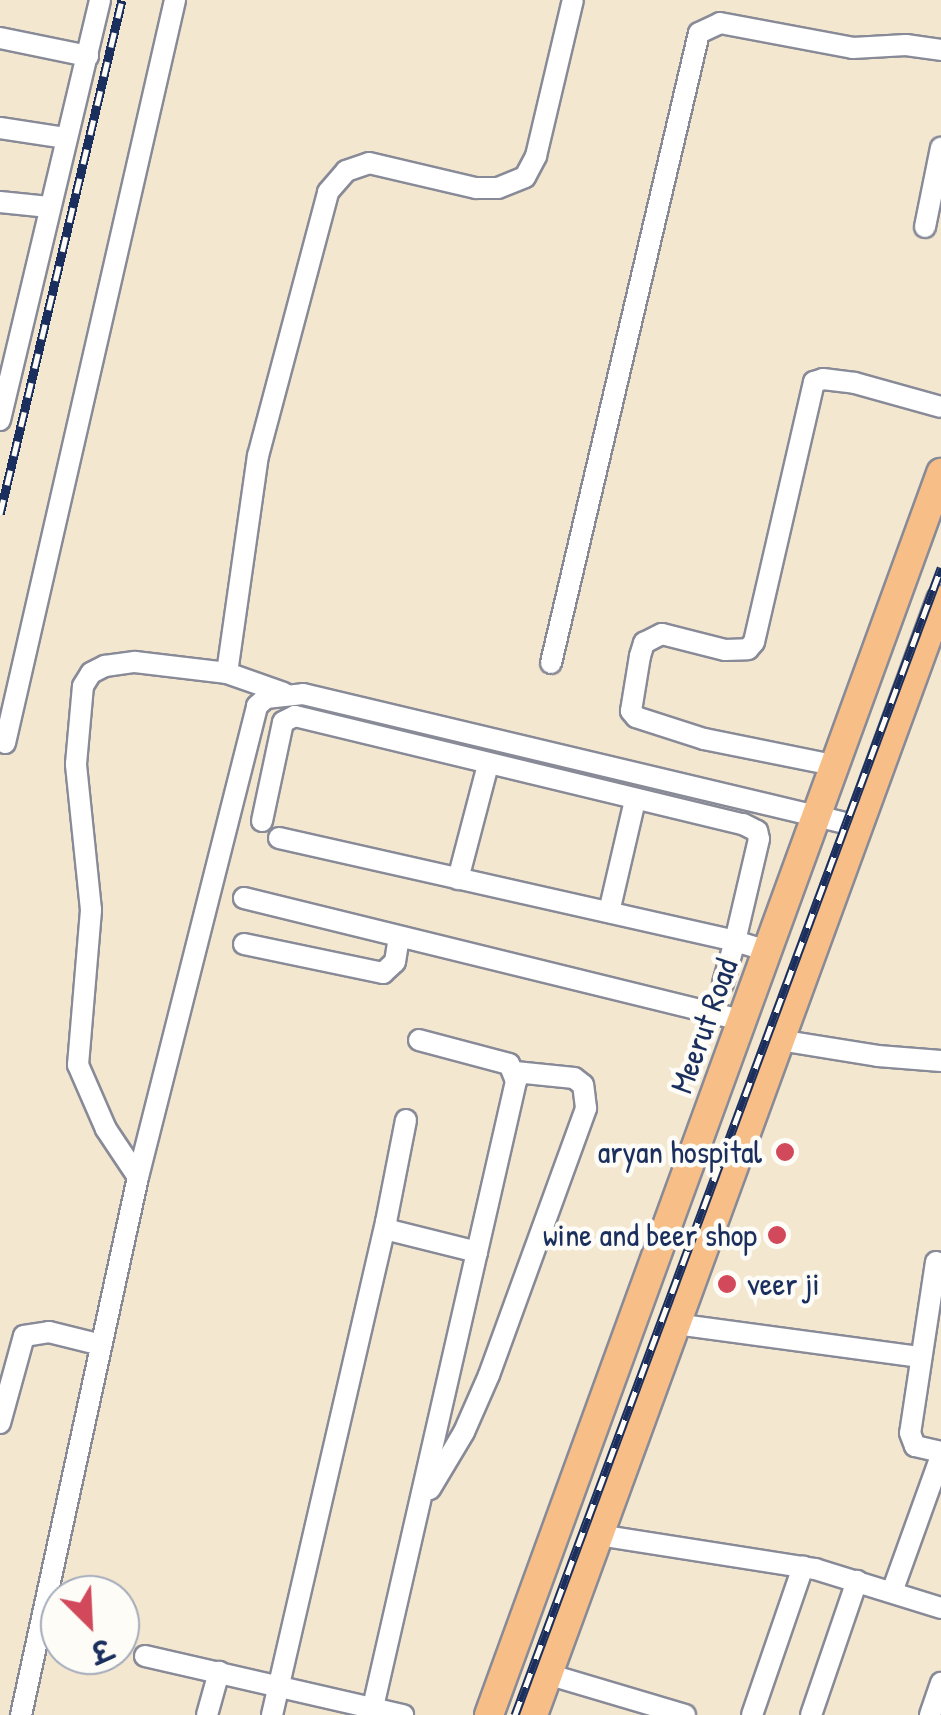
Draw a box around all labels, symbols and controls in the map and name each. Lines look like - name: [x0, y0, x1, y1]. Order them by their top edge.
- street label: Meerut Road: [662, 953, 746, 1099]
- place label: aryan hospital: [598, 1133, 762, 1171]
- marker: aryan hospital: [772, 1139, 798, 1165]
- place label: wine and beer shop: [543, 1216, 757, 1254]
- marker: wine and beer shop: [766, 1224, 788, 1246]
- place label: veer ji: [747, 1265, 820, 1303]
- marker: veer ji: [716, 1273, 738, 1295]
- north arrow: [40, 1575, 140, 1675]
- text: उ: [85, 1629, 118, 1672]

